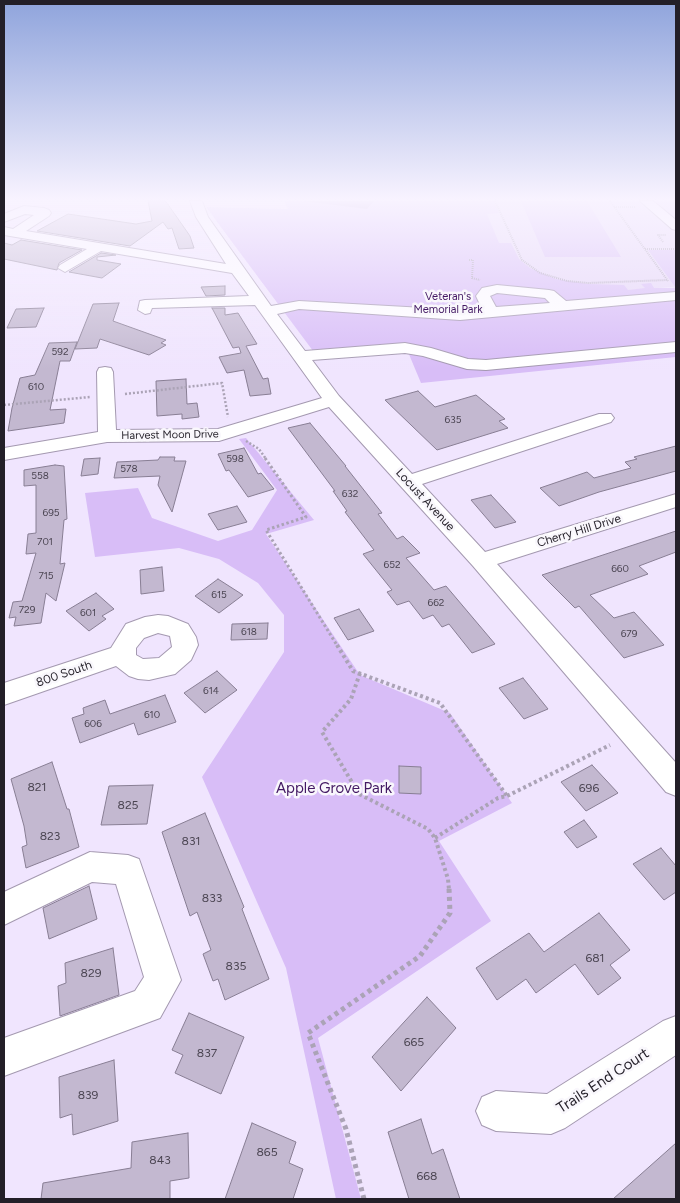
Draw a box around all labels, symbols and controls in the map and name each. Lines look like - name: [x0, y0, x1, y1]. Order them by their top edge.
- park label: Veteran's Memorial Park: [414, 290, 482, 316]
- house number: 592: [52, 346, 68, 358]
- house number: 610: [28, 381, 44, 393]
- house number: 635: [445, 414, 461, 426]
- street label: Harvest Moon Drive: [121, 428, 219, 442]
- house number: 598: [226, 453, 244, 465]
- house number: 578: [120, 463, 138, 475]
- street label: Locust Avenue: [392, 466, 458, 534]
- house number: 558: [31, 470, 49, 482]
- house number: 632: [342, 488, 358, 500]
- house number: 695: [42, 507, 60, 519]
- street label: Cherry Hill Drive: [535, 511, 623, 551]
- house number: 701: [37, 536, 53, 548]
- house number: 652: [384, 559, 400, 571]
- house number: 660: [611, 563, 629, 575]
- house number: 715: [38, 570, 54, 582]
- house number: 615: [211, 589, 227, 601]
- house number: 662: [428, 597, 444, 609]
- house number: 729: [19, 604, 35, 616]
- house number: 601: [80, 607, 96, 619]
- house number: 618: [241, 626, 257, 638]
- house number: 679: [621, 628, 637, 640]
- street label: 800 South: [34, 658, 94, 690]
- house number: 614: [203, 685, 219, 697]
- house number: 610: [144, 709, 160, 721]
- house number: 606: [84, 718, 102, 730]
- house number: 821: [27, 780, 47, 794]
- park label: Apple Grove Park: [276, 780, 392, 798]
- house number: 696: [579, 781, 599, 795]
- house number: 825: [118, 798, 138, 812]
- house number: 823: [40, 829, 60, 843]
- house number: 831: [182, 834, 200, 848]
- house number: 833: [202, 891, 222, 905]
- house number: 681: [585, 951, 605, 965]
- house number: 835: [226, 959, 246, 973]
- house number: 829: [81, 966, 101, 980]
- house number: 665: [404, 1035, 424, 1049]
- street label: Trails End Court: [554, 1045, 652, 1117]
- house number: 837: [197, 1046, 217, 1060]
- house number: 839: [78, 1088, 98, 1102]
- house number: 865: [256, 1145, 278, 1159]
- house number: 843: [149, 1153, 171, 1167]
- house number: 668: [417, 1169, 437, 1183]

